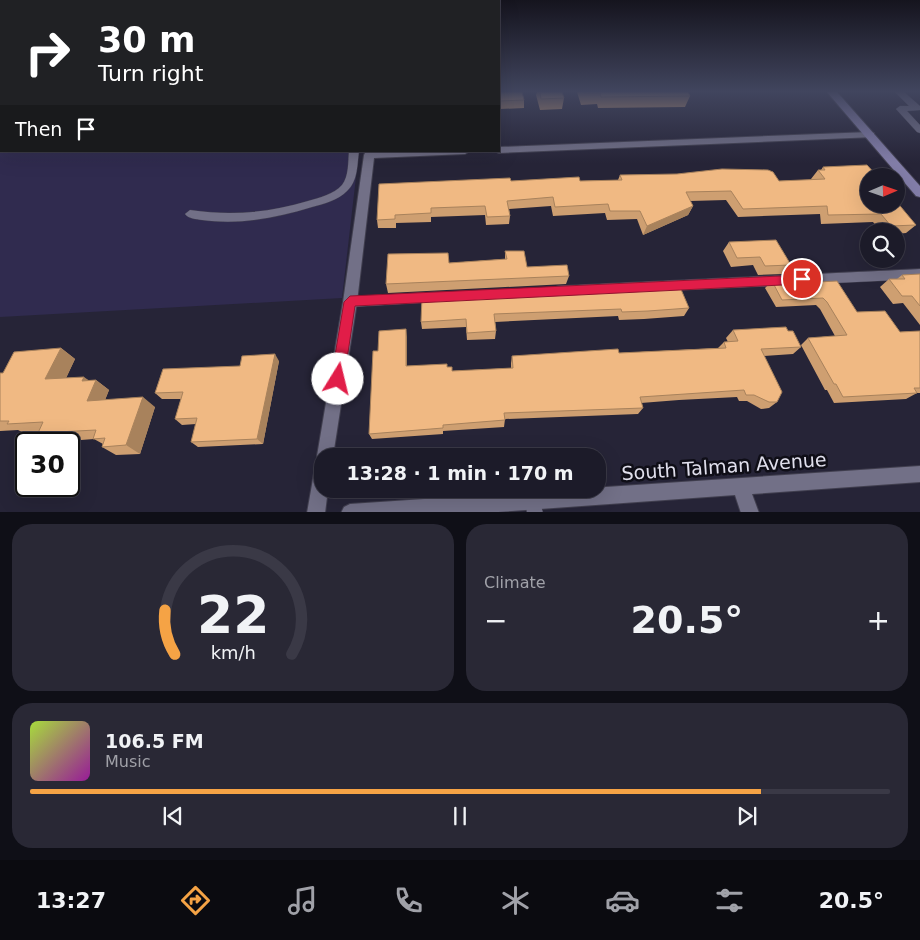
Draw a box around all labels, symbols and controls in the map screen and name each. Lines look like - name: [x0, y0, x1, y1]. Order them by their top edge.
- icon: right: [15, 20, 80, 85]
- text: 30 m: [98, 20, 195, 60]
- text: Turn right: [98, 61, 203, 86]
- icon: arrive: [72, 115, 100, 143]
- text: Then: [15, 118, 62, 140]
- north arrow: [860, 168, 905, 212]
- map controls: [860, 168, 905, 268]
- button: search: [860, 223, 905, 268]
- pin: [781, 258, 823, 300]
- icon: arrive: [788, 265, 816, 293]
- position arrow: [311, 352, 363, 404]
- speed limit sign: 30: [15, 432, 80, 497]
- street label: South Talman Avenue: [621, 448, 827, 484]
- text: 13:28 · 1 min · 170 m: [346, 462, 574, 484]
- text: Climate: [484, 573, 546, 592]
- text: 22: [197, 585, 269, 645]
- text: 20.5°: [631, 598, 743, 642]
- text: −: [484, 604, 507, 637]
- text: +: [867, 604, 890, 637]
- text: km/h: [210, 642, 256, 663]
- text: 106.5 FM: [105, 730, 204, 752]
- text: Music: [105, 752, 151, 771]
- icon: previous: [159, 802, 187, 830]
- icon: pause: [446, 802, 474, 830]
- icon: next: [733, 802, 761, 830]
- icon: directions: [178, 883, 213, 918]
- icon: music: [285, 883, 320, 918]
- icon: phone: [391, 883, 426, 918]
- icon: climate: [498, 883, 533, 918]
- icon: car: [605, 883, 640, 918]
- icon: filters: [712, 883, 747, 918]
- text: 13:27: [36, 888, 106, 913]
- text: 20.5°: [819, 888, 884, 913]

